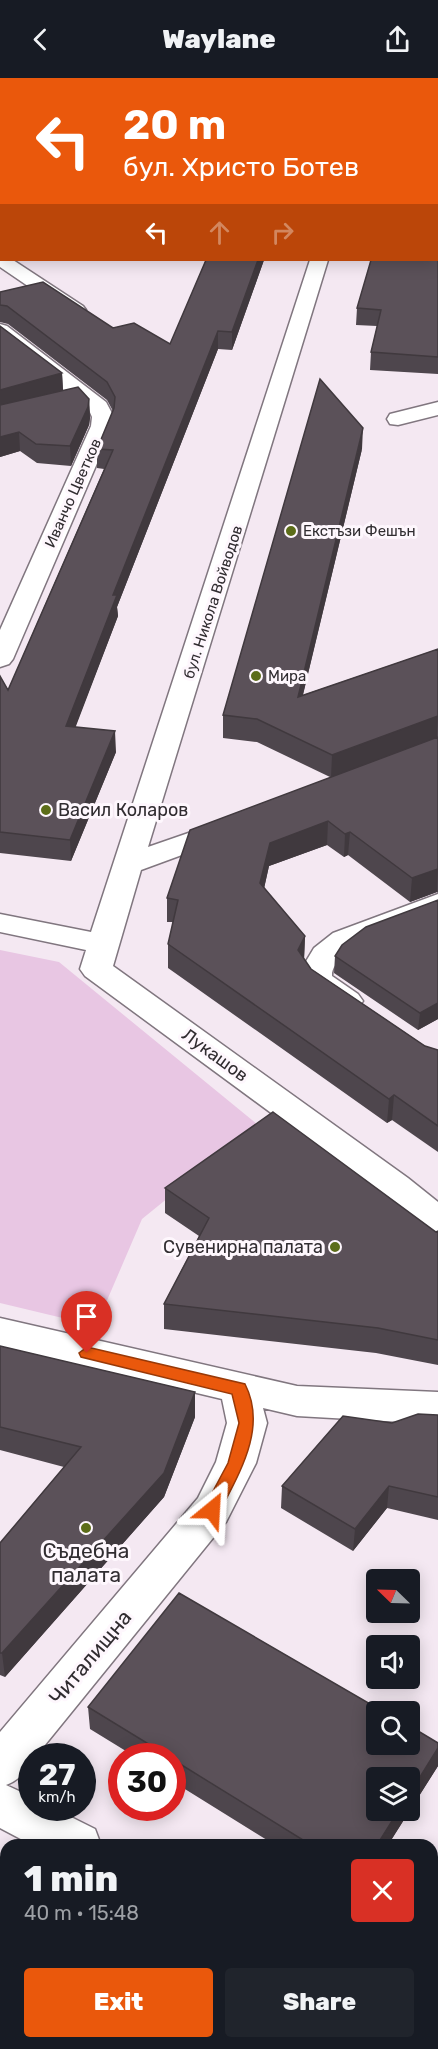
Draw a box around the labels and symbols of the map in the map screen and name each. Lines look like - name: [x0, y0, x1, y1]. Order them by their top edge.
- street label: Иванчо Цветков: [41, 436, 105, 550]
- place label: Екстъзи Фешън: [303, 522, 416, 540]
- street label: бул. Никола Войводов: [180, 523, 246, 681]
- marker: Екстъзи Фешън: [284, 524, 298, 538]
- place label: Мира: [268, 667, 306, 685]
- marker: Мира: [249, 669, 263, 683]
- place label: Васил Коларов: [58, 799, 188, 821]
- marker: Васил Коларов: [39, 803, 53, 817]
- street label: Лукашов: [177, 1024, 253, 1086]
- place label: Сувенирна палата: [163, 1236, 323, 1258]
- marker: Сувенирна палата: [328, 1240, 342, 1254]
- pin: [61, 1291, 112, 1353]
- position arrow: [180, 1478, 244, 1542]
- marker: Съдебна палата: [79, 1521, 93, 1535]
- place label: Съдебна палата: [43, 1538, 129, 1587]
- north arrow: [366, 1569, 420, 1623]
- street label: Читалищна: [43, 1605, 137, 1709]
- speed limit sign: 30: [108, 1743, 186, 1821]

